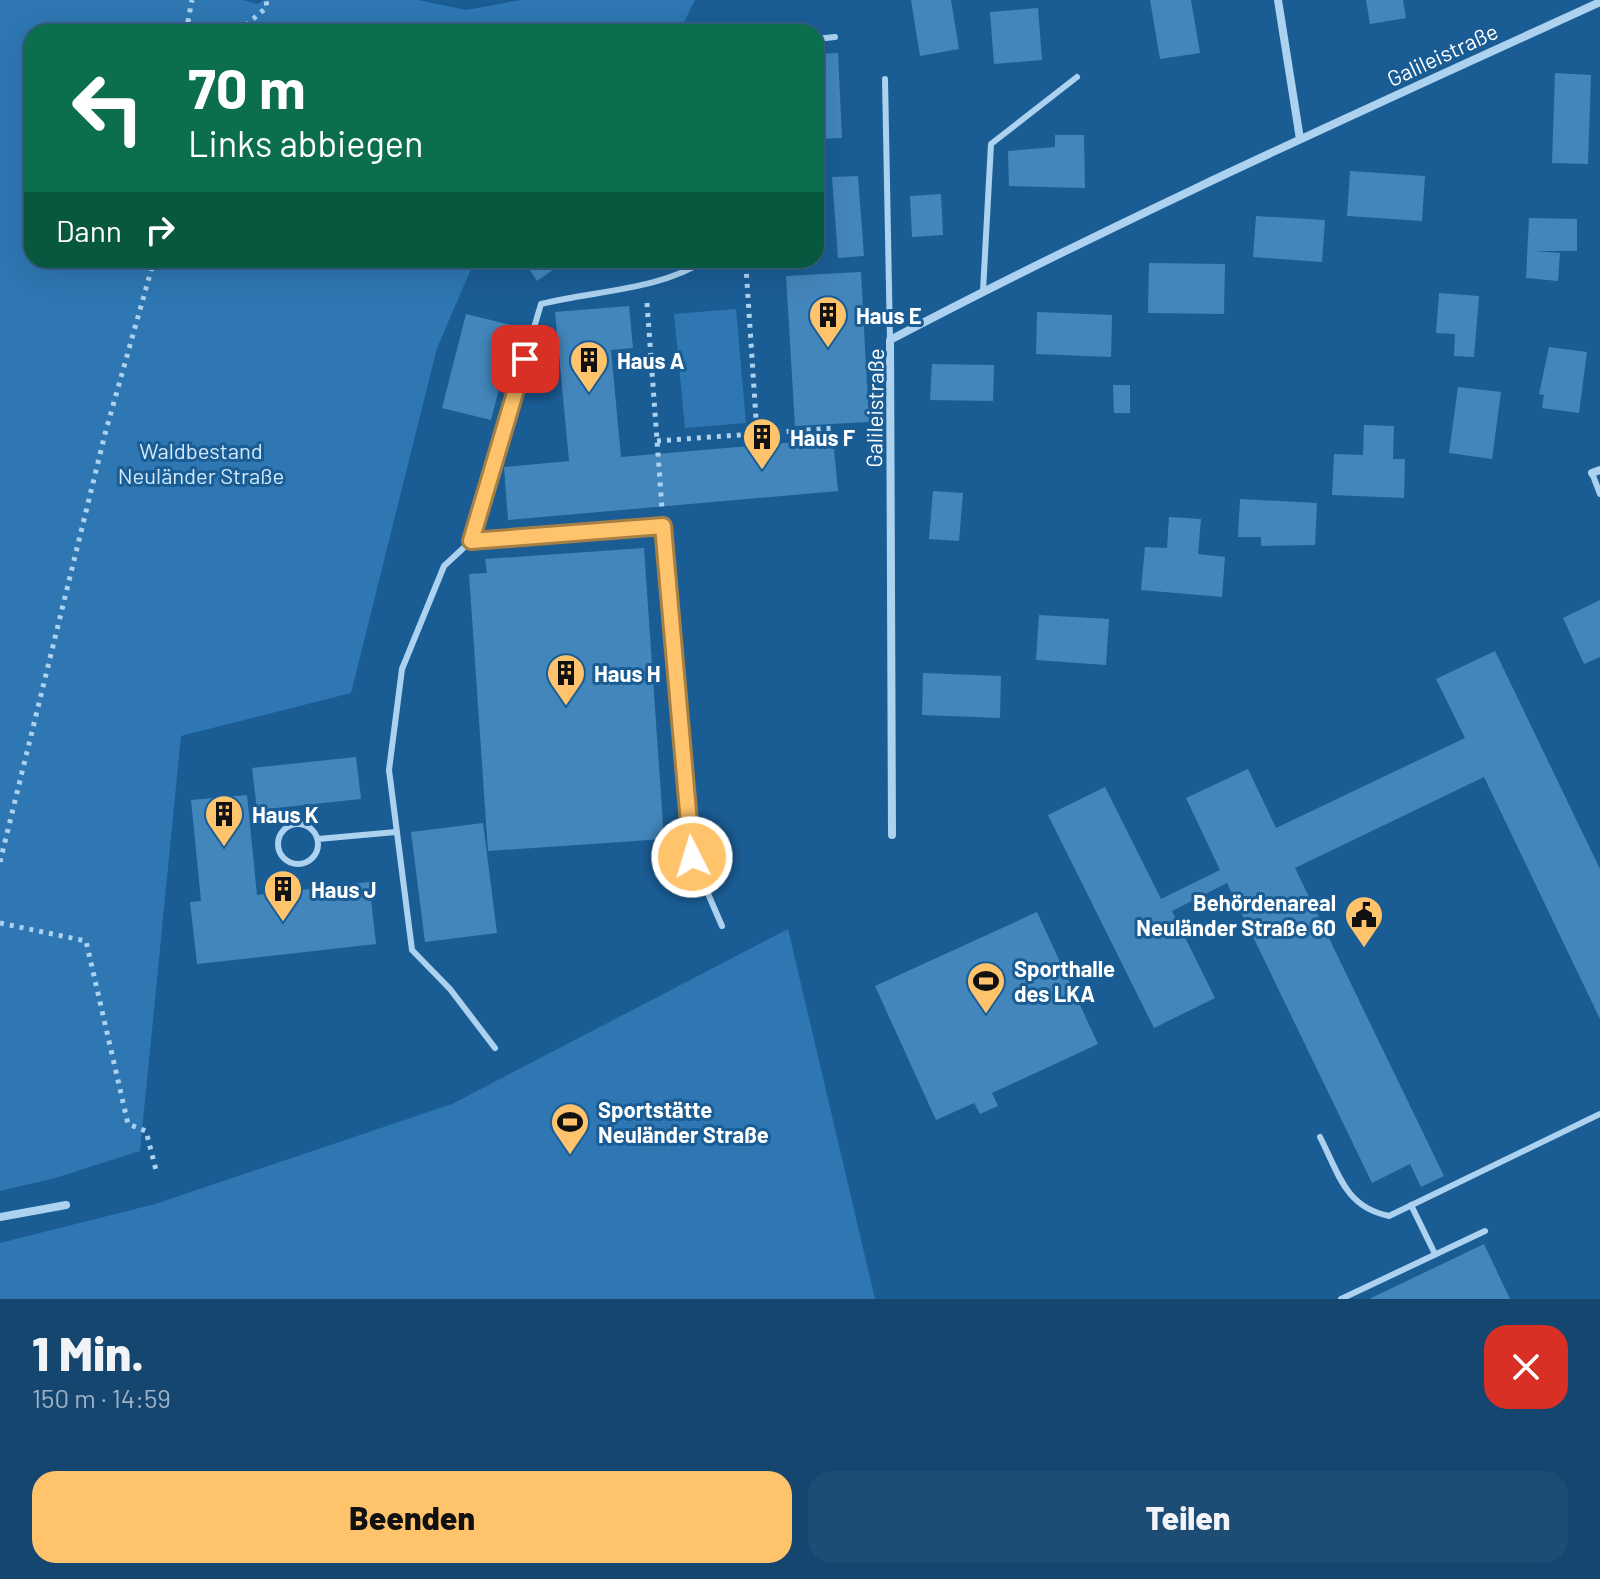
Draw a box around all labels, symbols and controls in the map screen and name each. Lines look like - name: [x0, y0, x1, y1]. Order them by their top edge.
- street label: Galileistraße: [1382, 17, 1502, 91]
- text: 70 m: [188, 53, 306, 120]
- icon: left: [56, 56, 160, 160]
- text: Links abbiegen: [188, 121, 423, 164]
- icon: right: [138, 208, 182, 252]
- text: Dann: [56, 212, 122, 248]
- building icon: Haus E: [807, 294, 849, 349]
- place label: Haus E: [856, 302, 922, 328]
- pin: [491, 325, 559, 393]
- icon: arrive: [503, 337, 547, 381]
- building icon: Haus A: [568, 339, 610, 394]
- place label: Haus A: [617, 347, 685, 373]
- street label: Galileistraße: [860, 348, 888, 468]
- building icon: Haus F: [741, 416, 783, 471]
- place label: Haus F: [790, 424, 856, 450]
- park label: Waldbestand Neuländer Straße: [118, 437, 284, 488]
- building icon: Haus H: [545, 652, 587, 707]
- place label: Haus H: [594, 660, 661, 686]
- building icon: Haus K: [203, 793, 245, 848]
- place label: Haus K: [252, 801, 319, 827]
- position arrow: [650, 815, 734, 899]
- building icon: Haus J: [262, 868, 304, 923]
- place label: Haus J: [311, 876, 377, 902]
- place label: Behördenareal Neuländer Straße 60: [1136, 889, 1336, 940]
- public building icon: Behördenareal Neuländer Straße 60: [1343, 894, 1385, 949]
- place label: Sporthalle des LKA: [1014, 955, 1115, 1006]
- sports icon: Sporthalle des LKA: [965, 960, 1007, 1015]
- place label: Sportstätte Neuländer Straße: [598, 1096, 769, 1147]
- sports icon: Sportstätte Neuländer Straße: [549, 1101, 591, 1156]
- text: 1 Min.: [32, 1323, 144, 1381]
- button: close: [1484, 1325, 1568, 1409]
- text: 150 m · 14:59: [32, 1382, 171, 1413]
- button: Beenden: [32, 1471, 792, 1563]
- button: Teilen: [808, 1471, 1568, 1563]

